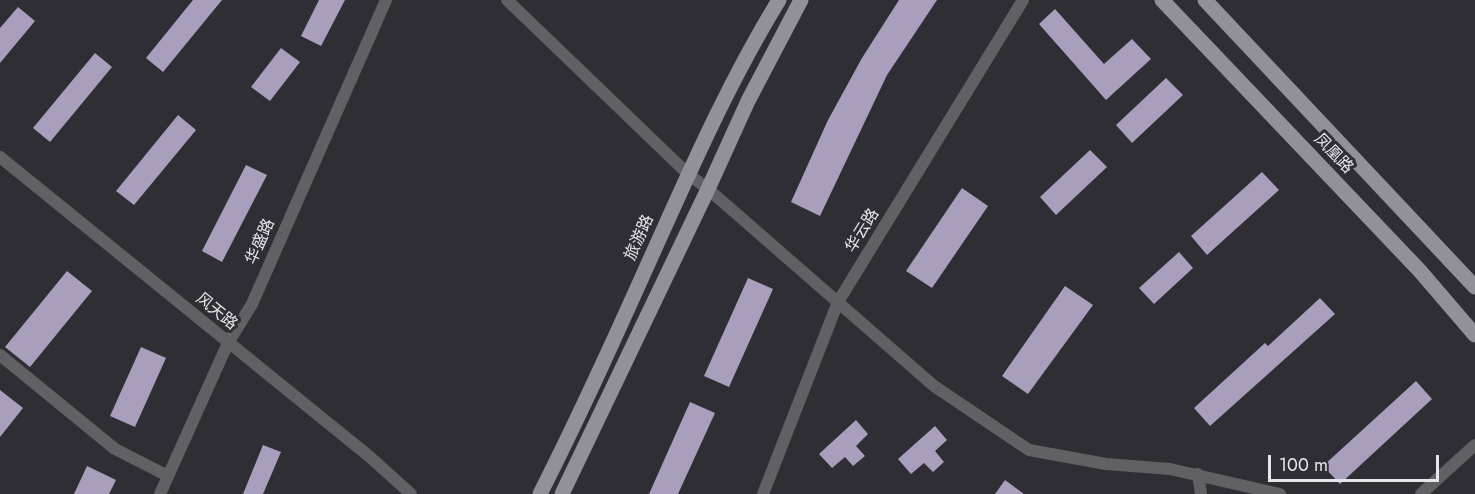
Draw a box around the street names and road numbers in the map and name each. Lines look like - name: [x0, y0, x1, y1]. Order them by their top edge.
- street label: 凤凰路: [1309, 130, 1357, 178]
- street label: 华云路: [842, 206, 884, 256]
- street label: 旅游路: [621, 212, 659, 264]
- street label: 华盛路: [242, 216, 280, 268]
- street label: 风天路: [191, 289, 241, 335]

